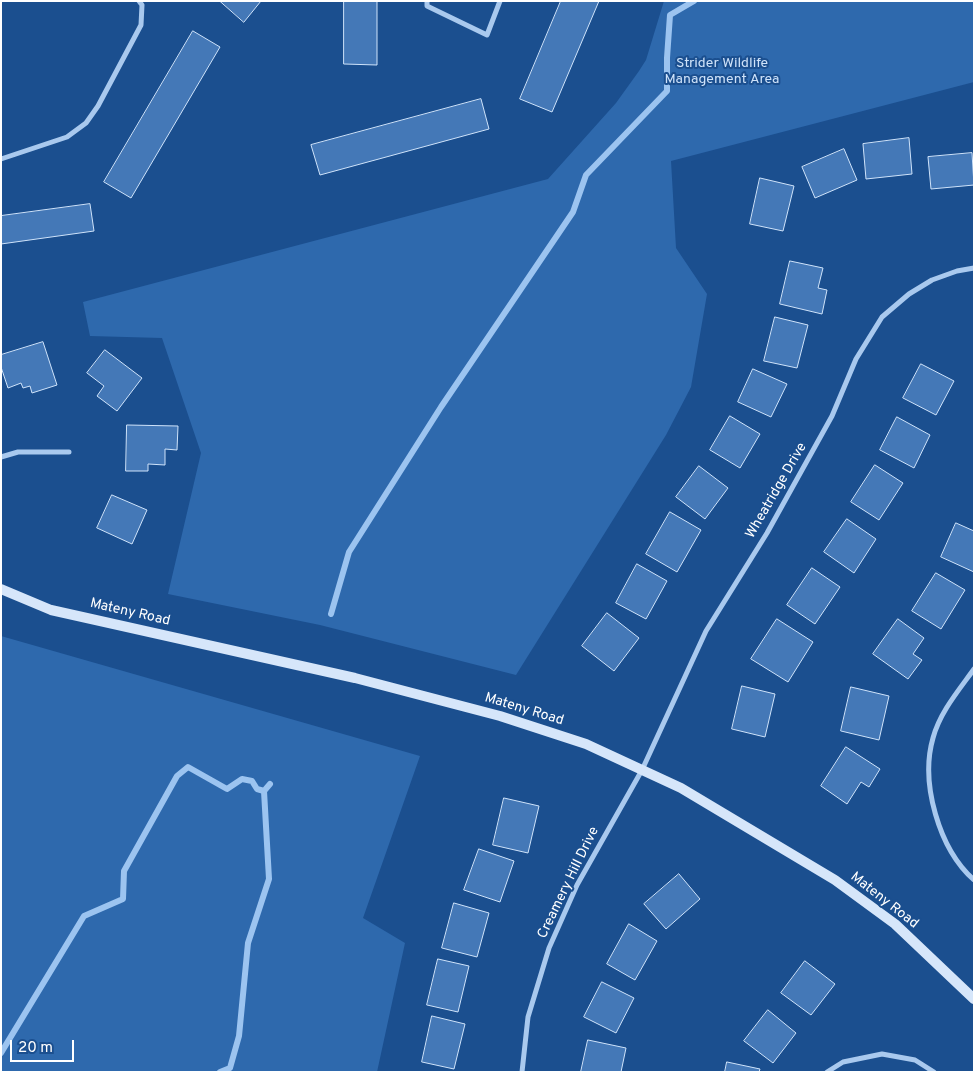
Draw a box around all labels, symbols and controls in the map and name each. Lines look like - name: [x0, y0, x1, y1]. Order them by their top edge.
- park label: Strider Wildlife Management Area: [665, 56, 779, 88]
- street label: Wheatridge Drive: [743, 440, 811, 542]
- street label: Mateny Road: [88, 596, 172, 630]
- street label: Mateny Road: [482, 690, 566, 730]
- street label: Creamery Hill Drive: [535, 824, 603, 942]
- street label: Mateny Road: [847, 869, 921, 933]
- scale bar: [12, 1030, 76, 1062]
- text: 20 m: [18, 1039, 53, 1058]

